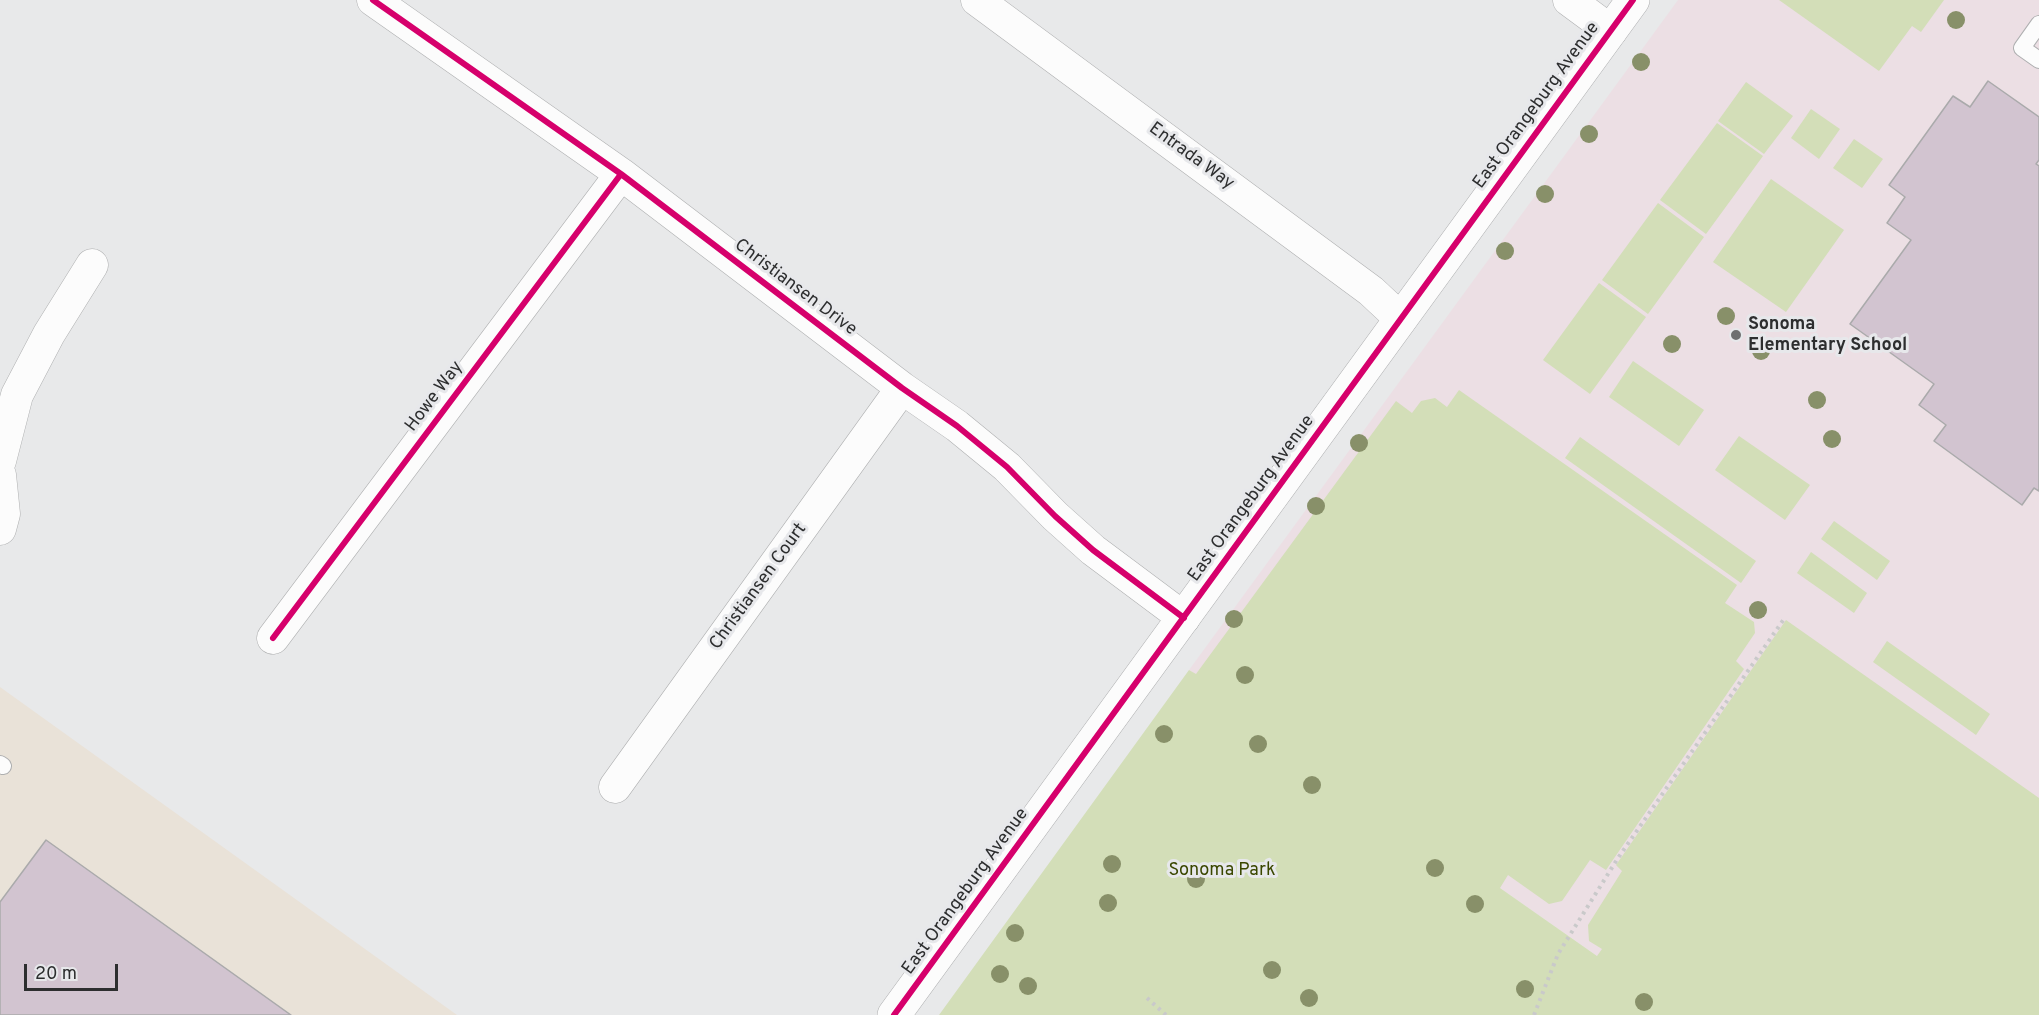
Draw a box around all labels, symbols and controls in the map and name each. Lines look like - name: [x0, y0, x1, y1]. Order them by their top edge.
- street label: East Orangeburg Avenue: [1469, 19, 1605, 193]
- street label: Entrada Way: [1144, 119, 1238, 195]
- street label: Christiansen Drive: [730, 235, 860, 341]
- place label: Sonoma Elementary School: [1748, 314, 1907, 356]
- marker: Sonoma Elementary School: [1729, 328, 1743, 342]
- street label: Howe Way: [401, 357, 469, 437]
- street label: East Orangeburg Avenue: [1184, 412, 1320, 586]
- street label: Christiansen Court: [706, 519, 812, 655]
- street label: East Orangeburg Avenue: [898, 805, 1034, 979]
- park label: Sonoma Park: [1169, 860, 1275, 882]
- scale bar: [27, 952, 122, 990]
- text: 20 m: [35, 963, 77, 986]

